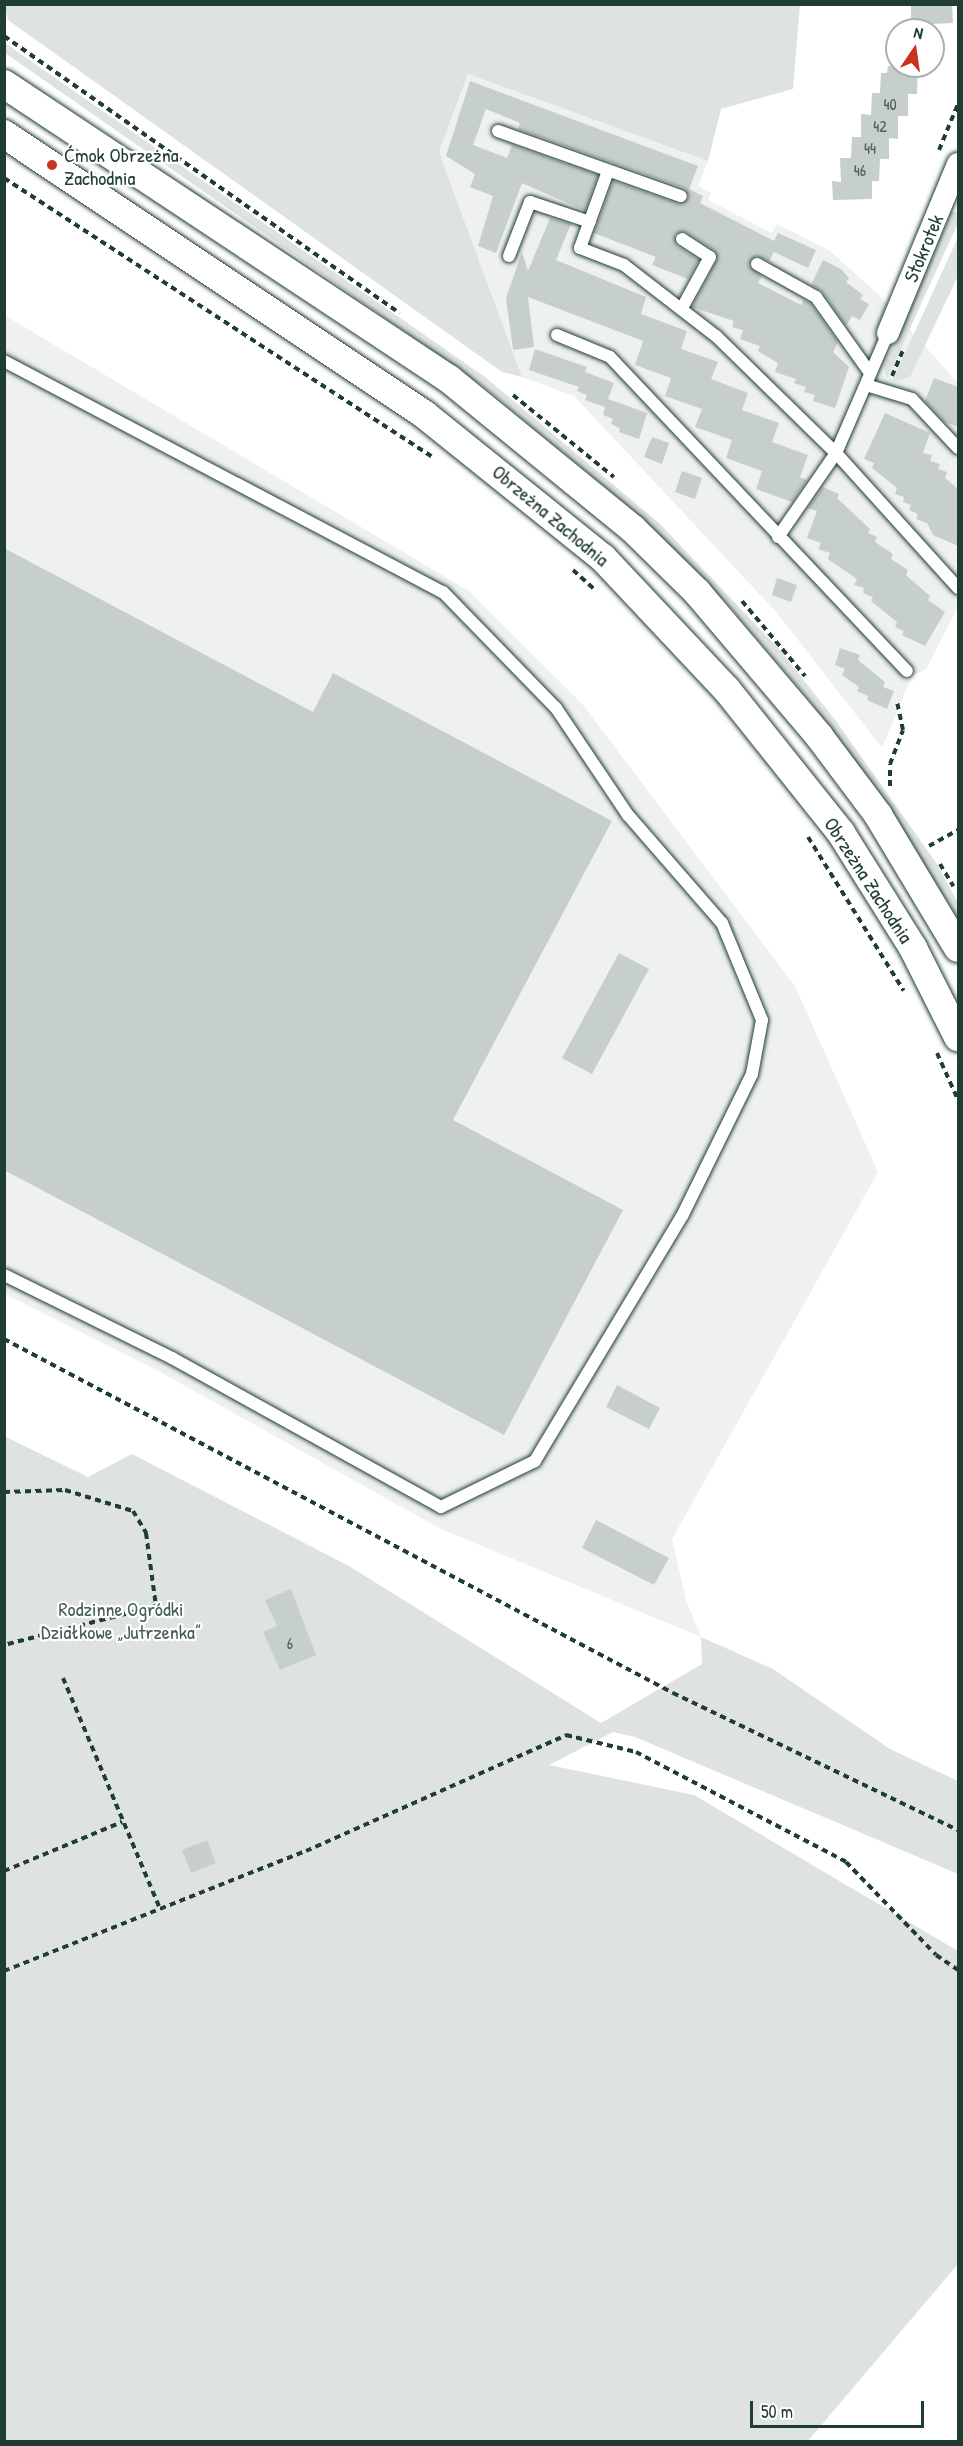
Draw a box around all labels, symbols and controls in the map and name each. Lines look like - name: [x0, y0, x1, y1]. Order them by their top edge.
- north arrow: [885, 18, 945, 78]
- text: N: [912, 21, 925, 44]
- house number: 40: [883, 94, 897, 114]
- house number: 42: [873, 116, 887, 136]
- house number: 44: [864, 138, 876, 158]
- place label: Ćmok Obrzeżna Zachodnia: [64, 142, 179, 189]
- marker: Ćmok Obrzeżna Zachodnia: [45, 158, 59, 172]
- house number: 46: [854, 160, 866, 180]
- street label: Stokrotek: [898, 210, 948, 286]
- street label: Obrzeżna Zachodnia: [488, 459, 614, 571]
- street label: Obrzeżna Zachodnia: [819, 813, 919, 947]
- park label: Rodzinne Ogródki Działkowe „Jutrzenka”: [41, 1597, 201, 1644]
- house number: 6: [287, 1633, 293, 1653]
- scale bar: [753, 2389, 927, 2427]
- text: 50 m: [761, 2399, 793, 2424]

